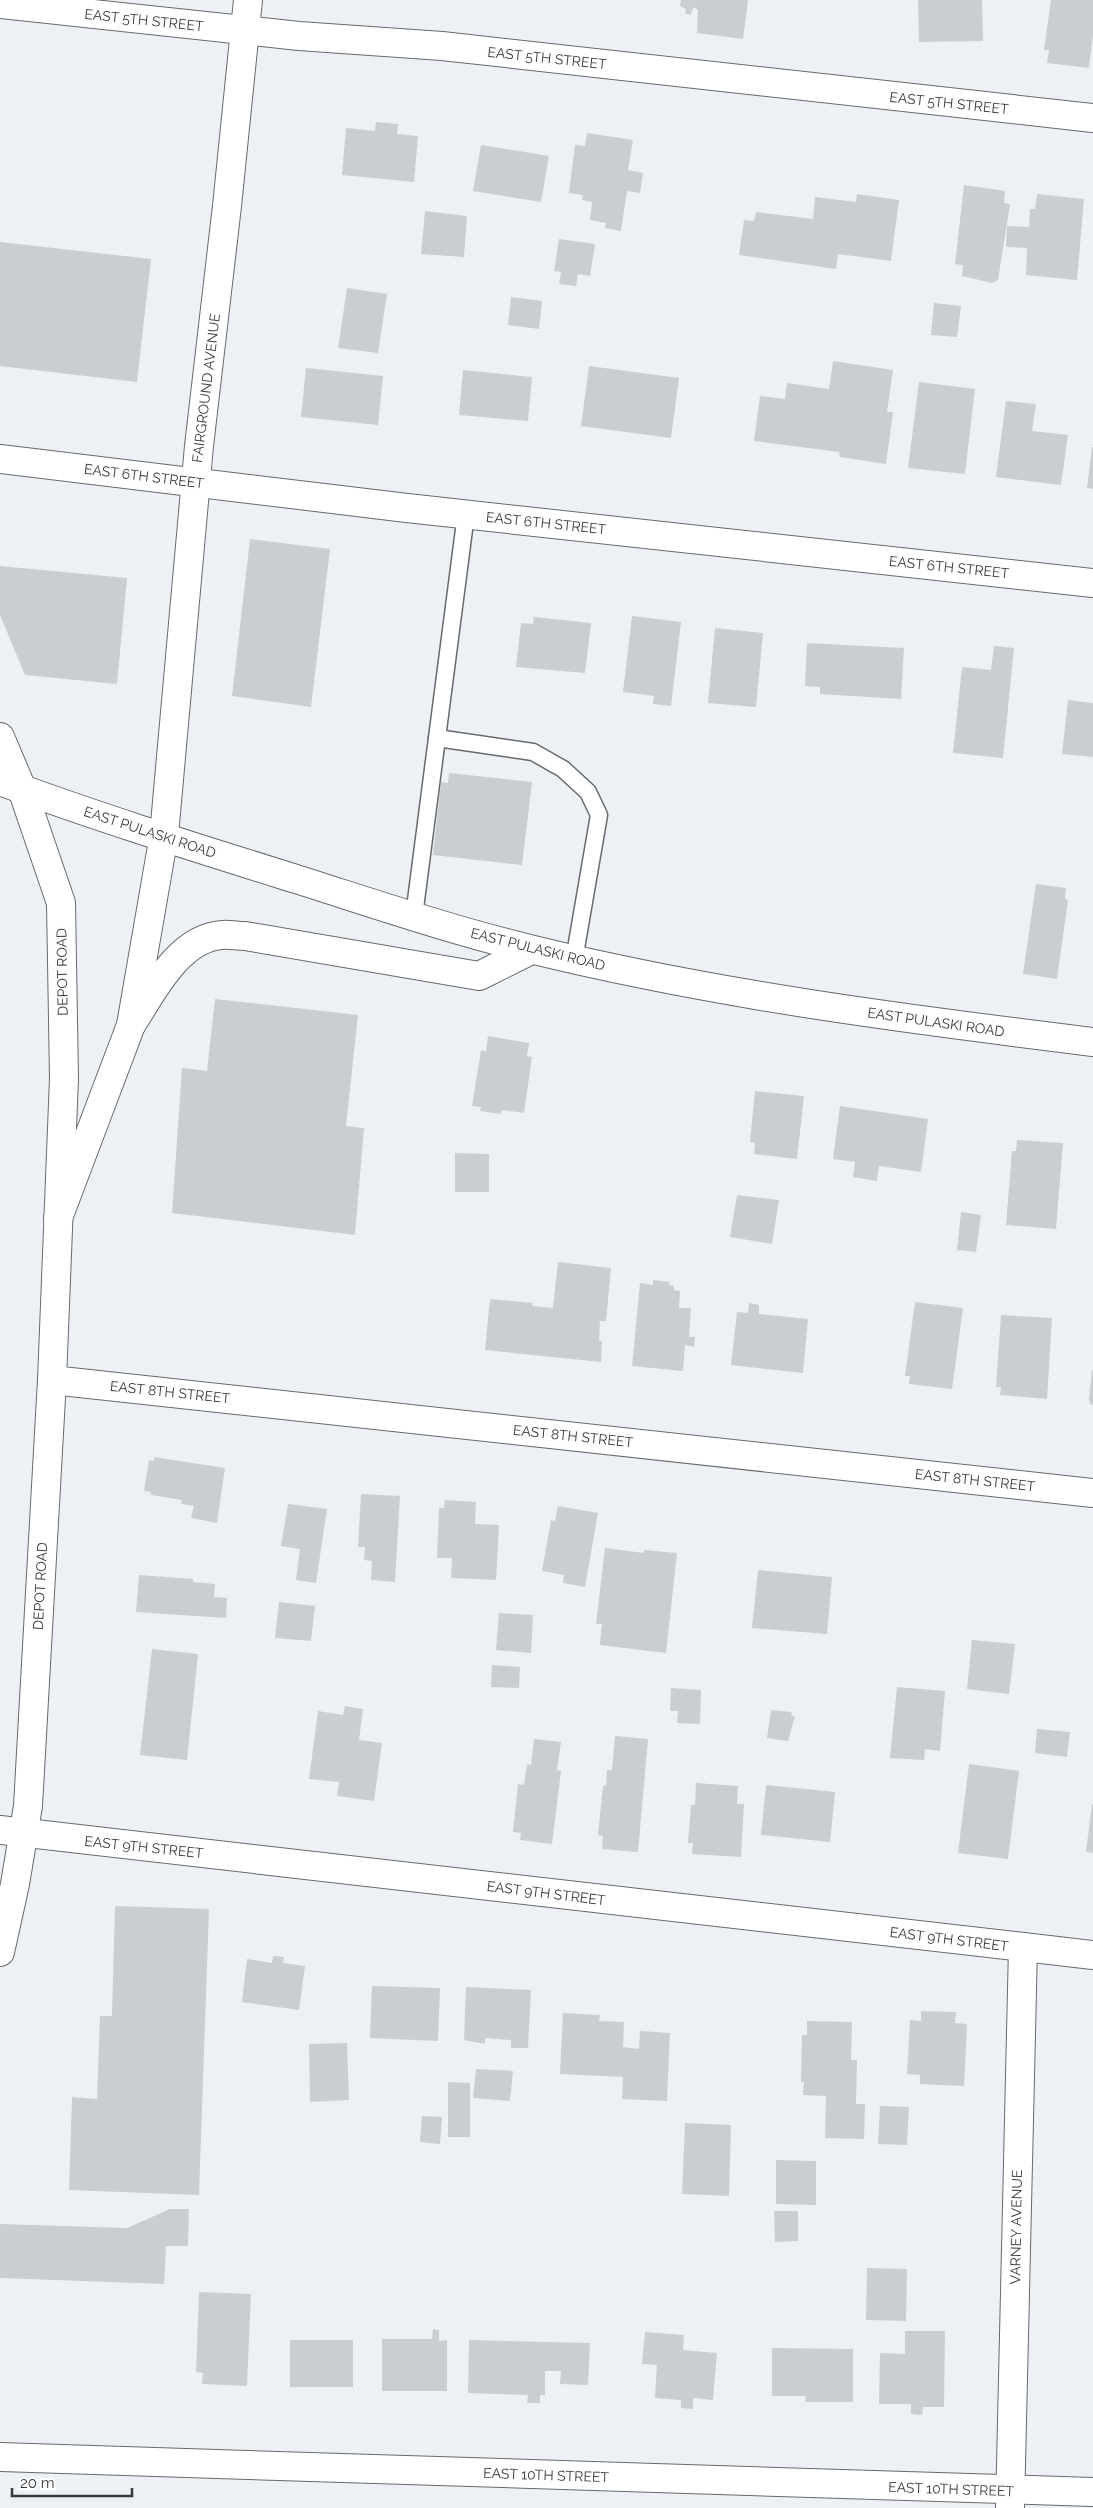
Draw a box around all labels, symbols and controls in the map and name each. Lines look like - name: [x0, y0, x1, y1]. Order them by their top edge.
- street label: EAST 5TH STREET: [84, 6, 205, 34]
- street label: EAST 5TH STREET: [487, 44, 608, 72]
- street label: EAST 5TH STREET: [889, 89, 1010, 117]
- street label: FAIRGROUND AVENUE: [189, 312, 223, 464]
- street label: EAST 6TH STREET: [83, 461, 205, 491]
- street label: EAST 6TH STREET: [485, 509, 607, 537]
- street label: EAST 6TH STREET: [888, 553, 1010, 581]
- street label: EAST PULASKI ROAD: [82, 803, 218, 861]
- street label: EAST PULASKI ROAD: [469, 925, 607, 973]
- street label: DEPOT ROAD: [53, 928, 71, 1016]
- street label: EAST PULASKI ROAD: [867, 1004, 1005, 1040]
- street label: EAST 8TH STREET: [109, 1378, 231, 1406]
- street label: EAST 8TH STREET: [512, 1422, 634, 1450]
- street label: EAST 8TH STREET: [914, 1466, 1036, 1494]
- street label: DEPOT ROAD: [30, 1542, 50, 1630]
- street label: EAST 9TH STREET: [84, 1833, 205, 1861]
- street label: EAST 9TH STREET: [486, 1878, 607, 1908]
- street label: EAST 9TH STREET: [889, 1924, 1010, 1954]
- street label: VARNEY AVENUE: [1007, 2169, 1025, 2285]
- street label: EAST 10TH STREET: [483, 2465, 610, 2485]
- scale bar: [12, 2466, 132, 2498]
- text: 20 m: [20, 2474, 55, 2492]
- street label: EAST 10TH STREET: [888, 2479, 1015, 2499]

